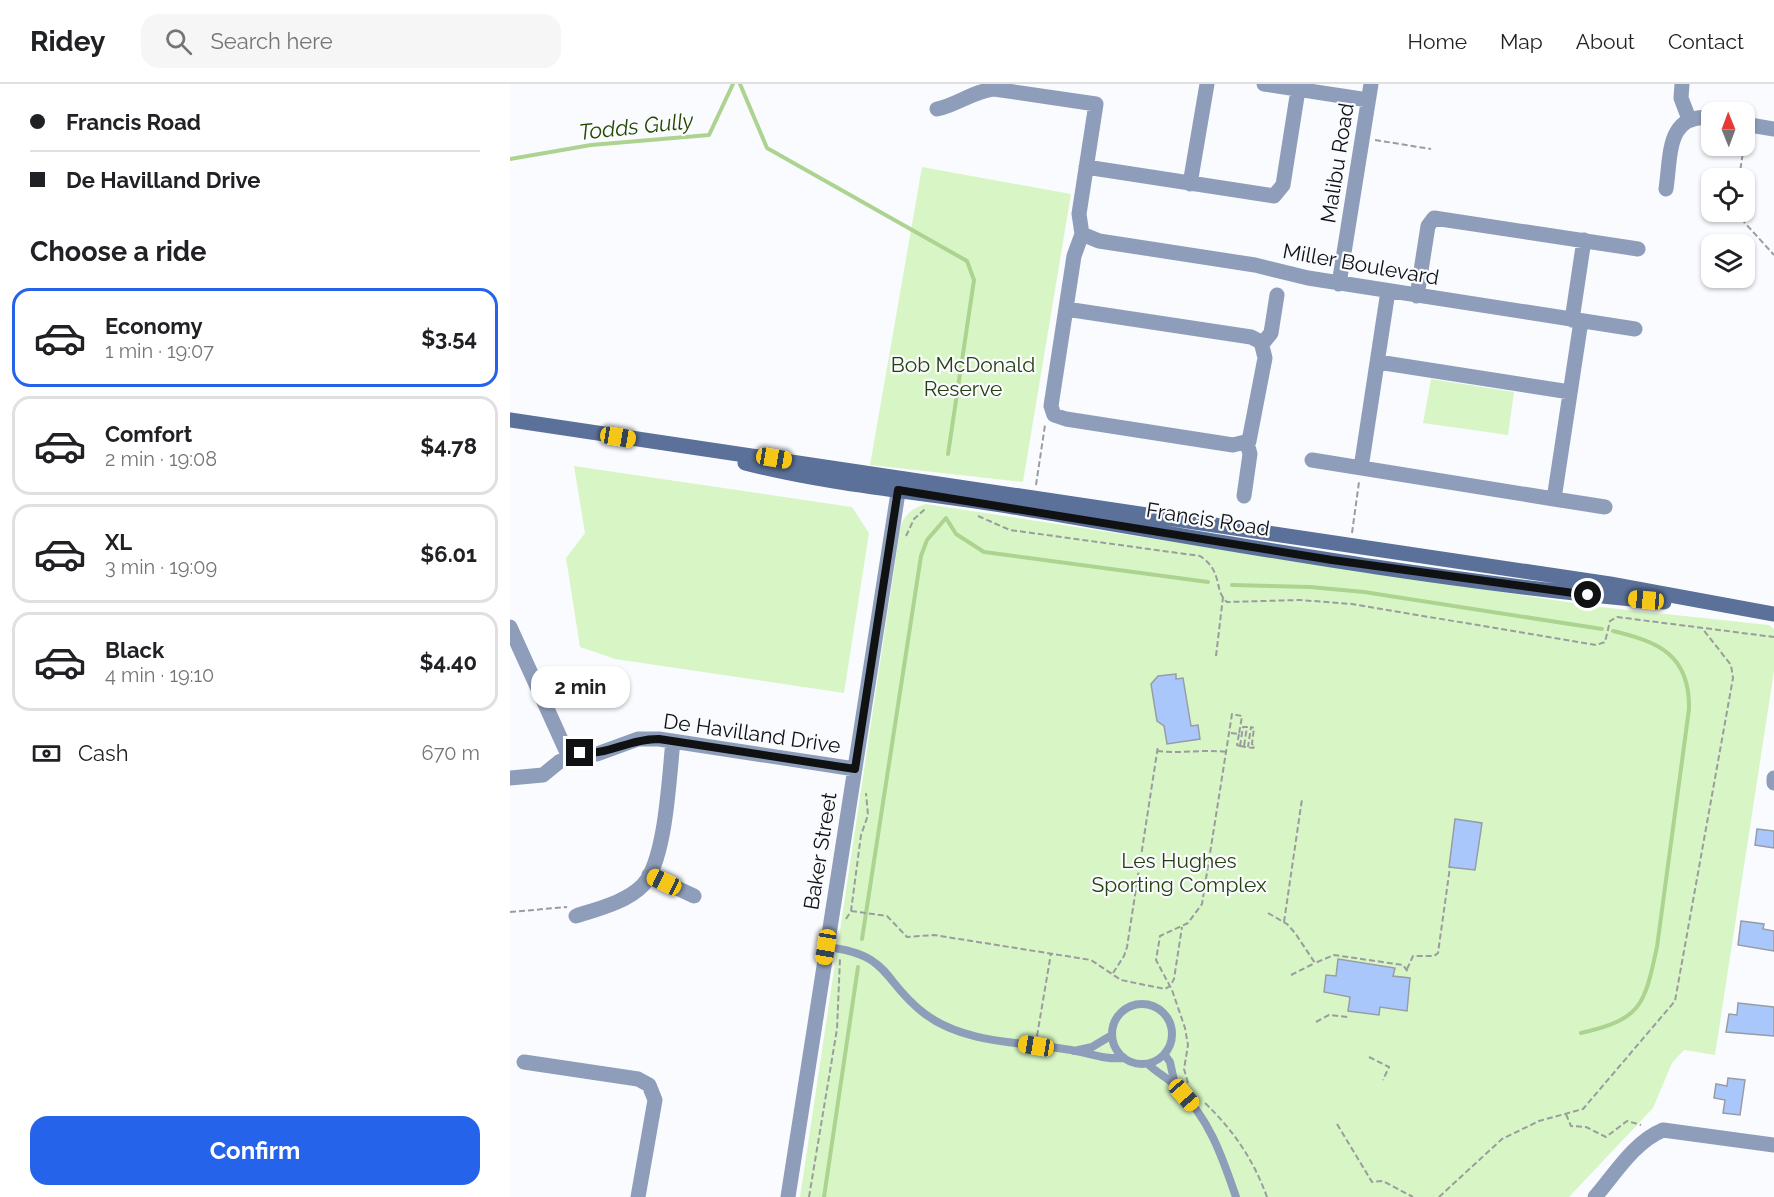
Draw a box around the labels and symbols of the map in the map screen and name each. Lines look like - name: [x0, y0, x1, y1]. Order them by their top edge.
- street label: Malibu Road: [1315, 101, 1359, 225]
- north arrow: [1701, 102, 1755, 156]
- water label: Todds Gully: [578, 107, 696, 145]
- street label: Miller Boulevard: [1281, 238, 1441, 290]
- park label: Bob McDonald Reserve: [891, 352, 1035, 401]
- car: [599, 425, 637, 449]
- car: [755, 446, 793, 470]
- street label: Francis Road: [1145, 497, 1271, 541]
- route start: [1574, 581, 1601, 608]
- car: [1627, 589, 1665, 611]
- callout: 2 min: [530, 666, 629, 708]
- street label: De Havilland Drive: [662, 708, 842, 758]
- route end: [566, 739, 593, 766]
- street label: Baker Street: [798, 790, 842, 912]
- park label: Les Hughes Sporting Complex: [1091, 848, 1267, 897]
- car: [644, 866, 684, 898]
- car: [814, 928, 838, 966]
- car: [1017, 1034, 1055, 1058]
- car: [1165, 1076, 1203, 1114]

